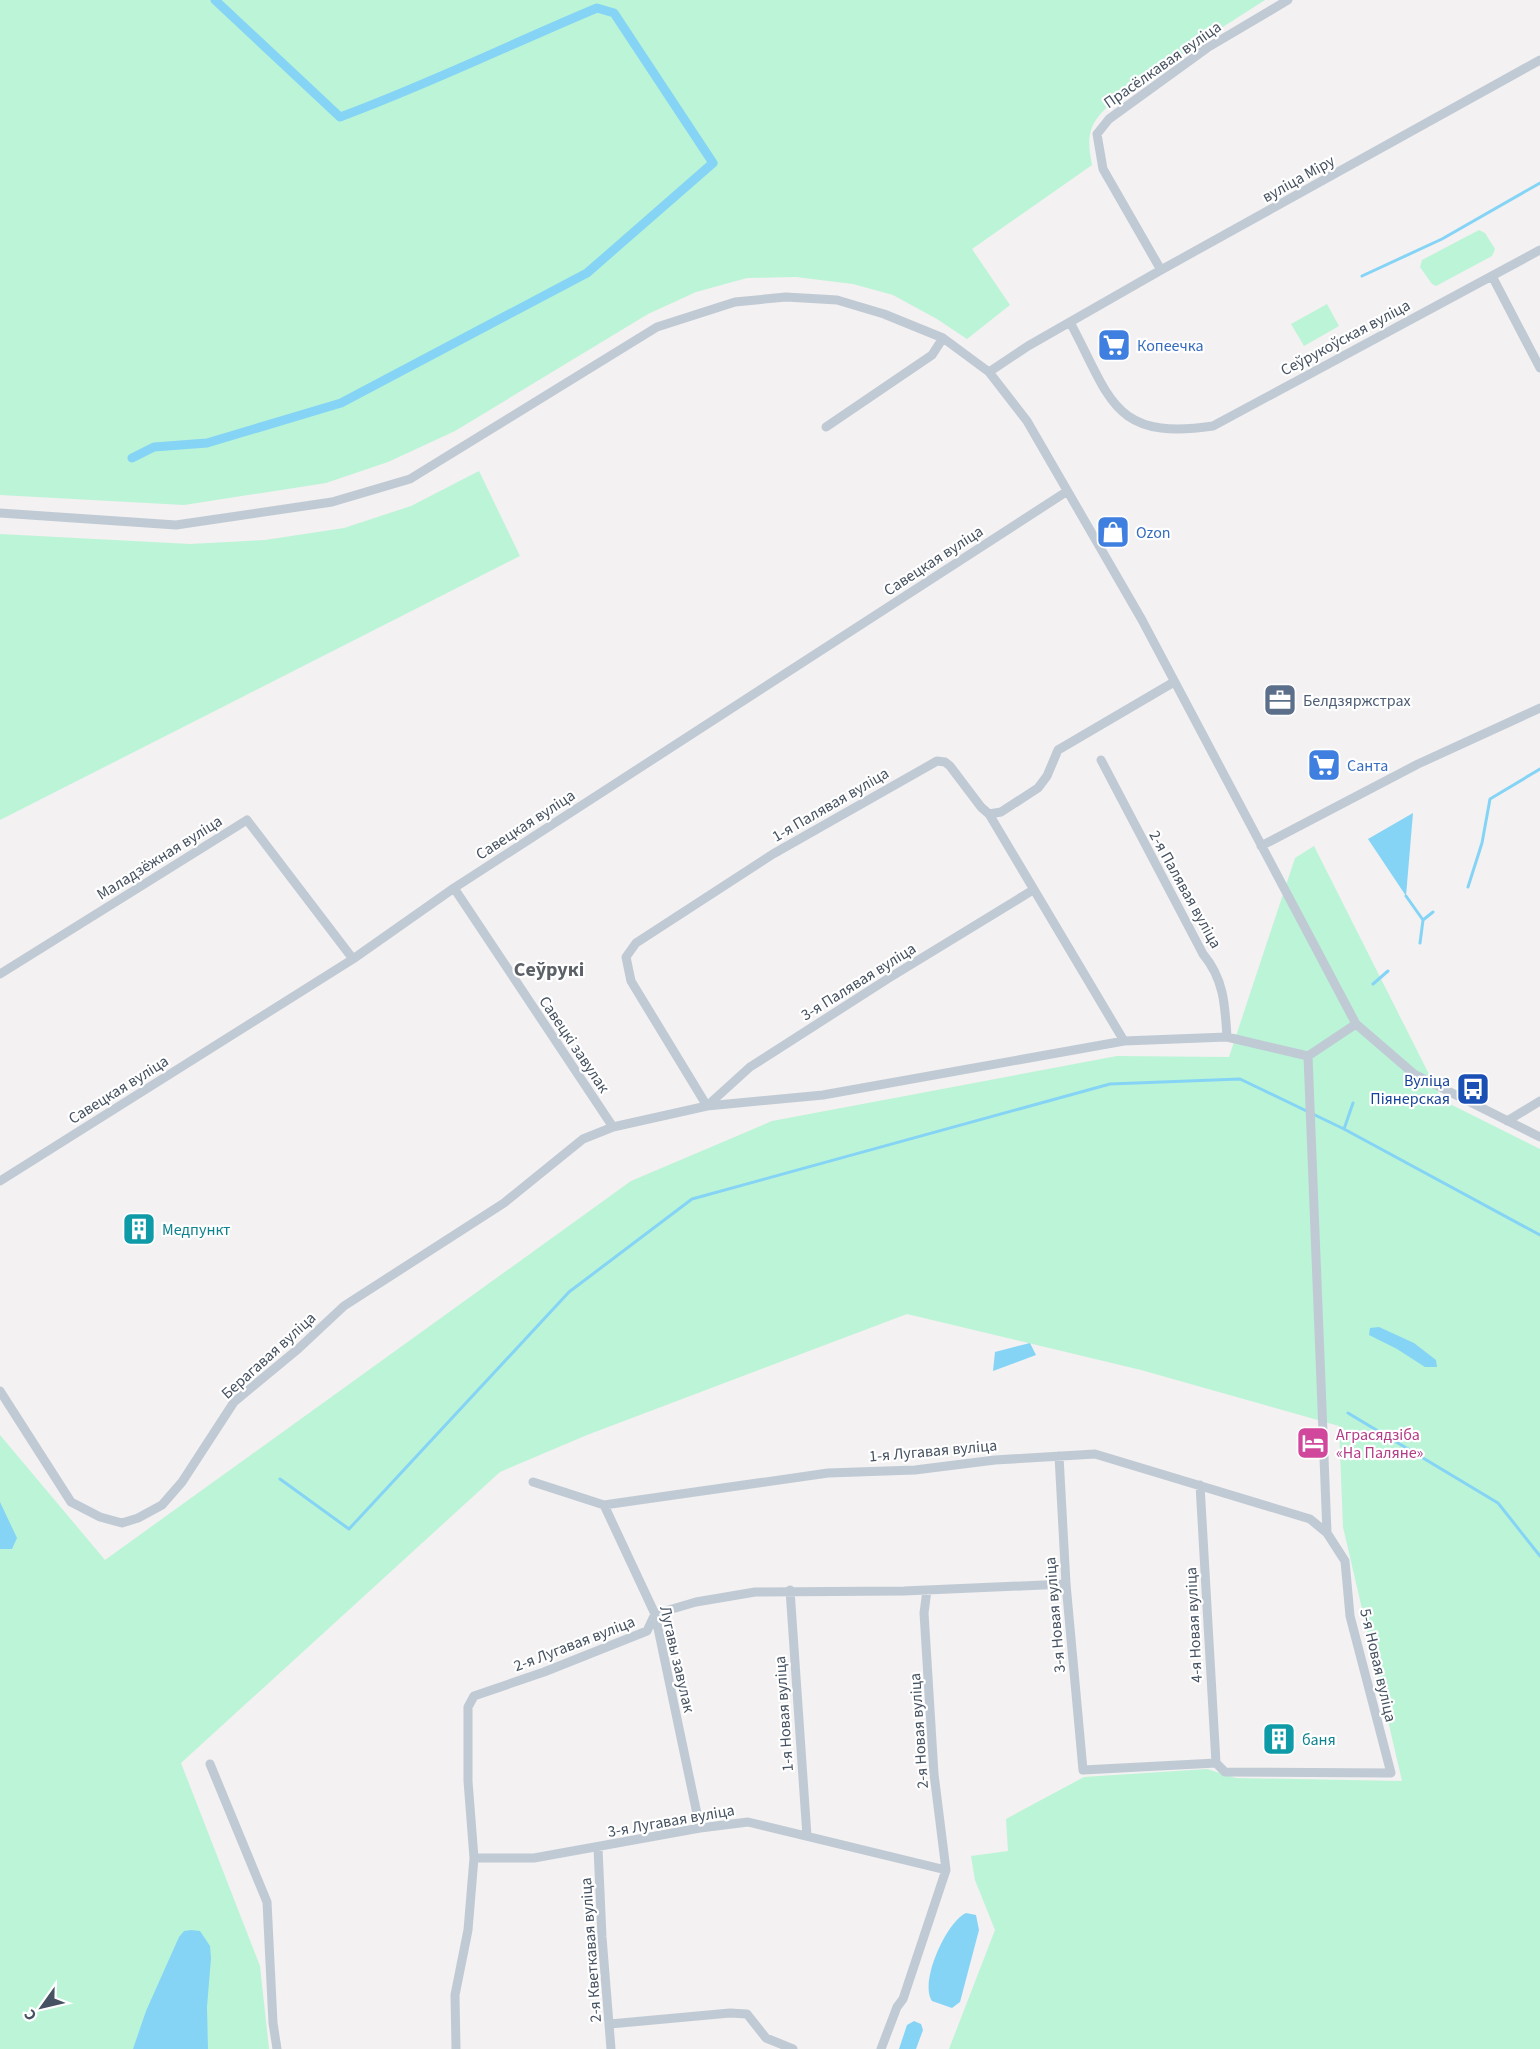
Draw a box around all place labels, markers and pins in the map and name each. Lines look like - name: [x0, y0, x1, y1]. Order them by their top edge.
- supermarket icon: Копеечка: [1096, 327, 1132, 363]
- place label: Копеечка: [1137, 335, 1204, 357]
- shop icon: Ozon: [1095, 514, 1131, 550]
- place label: Ozon: [1136, 522, 1171, 544]
- office icon: Белдзяржстрах: [1262, 682, 1298, 718]
- place label: Белдзяржстрах: [1303, 690, 1411, 712]
- supermarket icon: Санта: [1306, 747, 1342, 783]
- place label: Санта: [1347, 755, 1388, 777]
- place label: Вуліца Піянерская: [1370, 1070, 1450, 1110]
- bus stop icon: Вуліца Піянерская: [1455, 1071, 1491, 1107]
- building icon: Медпункт: [121, 1211, 157, 1247]
- place label: Медпункт: [162, 1219, 230, 1241]
- place label: Аграсядзіба «На Паляне»: [1336, 1424, 1424, 1464]
- hotel icon: Аграсядзіба «На Паляне»: [1295, 1425, 1331, 1461]
- building icon: баня: [1261, 1721, 1297, 1757]
- place label: баня: [1302, 1729, 1336, 1751]

